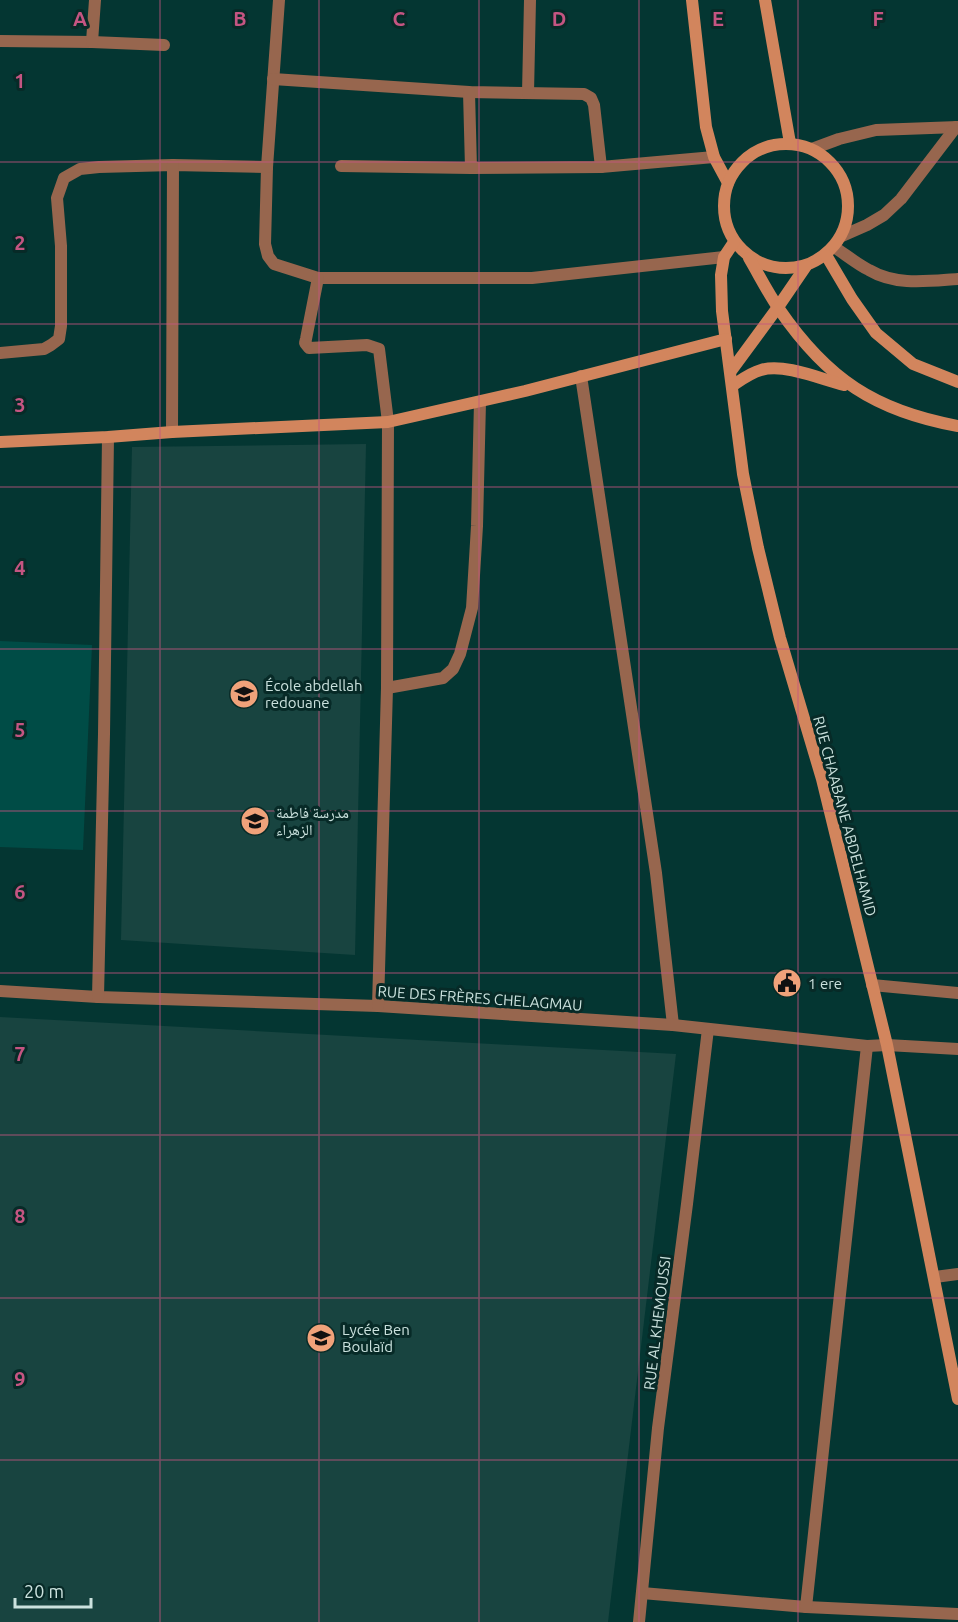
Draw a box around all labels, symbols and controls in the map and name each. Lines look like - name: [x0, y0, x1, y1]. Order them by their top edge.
- text: A: [73, 7, 87, 30]
- text: B: [233, 7, 247, 30]
- text: C: [393, 7, 406, 30]
- text: D: [552, 7, 566, 30]
- text: E: [712, 7, 724, 30]
- text: F: [872, 7, 884, 30]
- text: 1: [14, 69, 26, 92]
- text: 2: [14, 231, 26, 254]
- text: 3: [14, 393, 26, 416]
- text: 4: [14, 556, 26, 579]
- place label: École abdellah redouane: [265, 677, 362, 711]
- school or university icon: École abdellah redouane: [228, 678, 260, 710]
- street label: RUE CHAABANE ABDELHAMID: [810, 714, 880, 918]
- text: 5: [14, 718, 26, 741]
- place label: مدرسة فاطمة الزهراء: [276, 804, 349, 839]
- school or university icon: مدرسة فاطمة الزهراء: [239, 805, 271, 837]
- text: 6: [14, 880, 26, 903]
- public building icon: 1 ere: [771, 967, 803, 999]
- place label: 1 ere: [808, 975, 842, 992]
- street label: RUE DES FRÈRES CHELAGMAU: [377, 982, 583, 1014]
- text: 7: [14, 1042, 26, 1065]
- text: 8: [14, 1204, 26, 1227]
- street label: RUE AL KHEMOUSSI: [640, 1255, 674, 1391]
- place label: Lycée Ben Boulaïd: [342, 1321, 410, 1355]
- school or university icon: Lycée Ben Boulaïd: [305, 1322, 337, 1354]
- text: 9: [14, 1367, 26, 1390]
- scale bar: [15, 1571, 92, 1609]
- text: 20 m: [24, 1581, 64, 1601]

